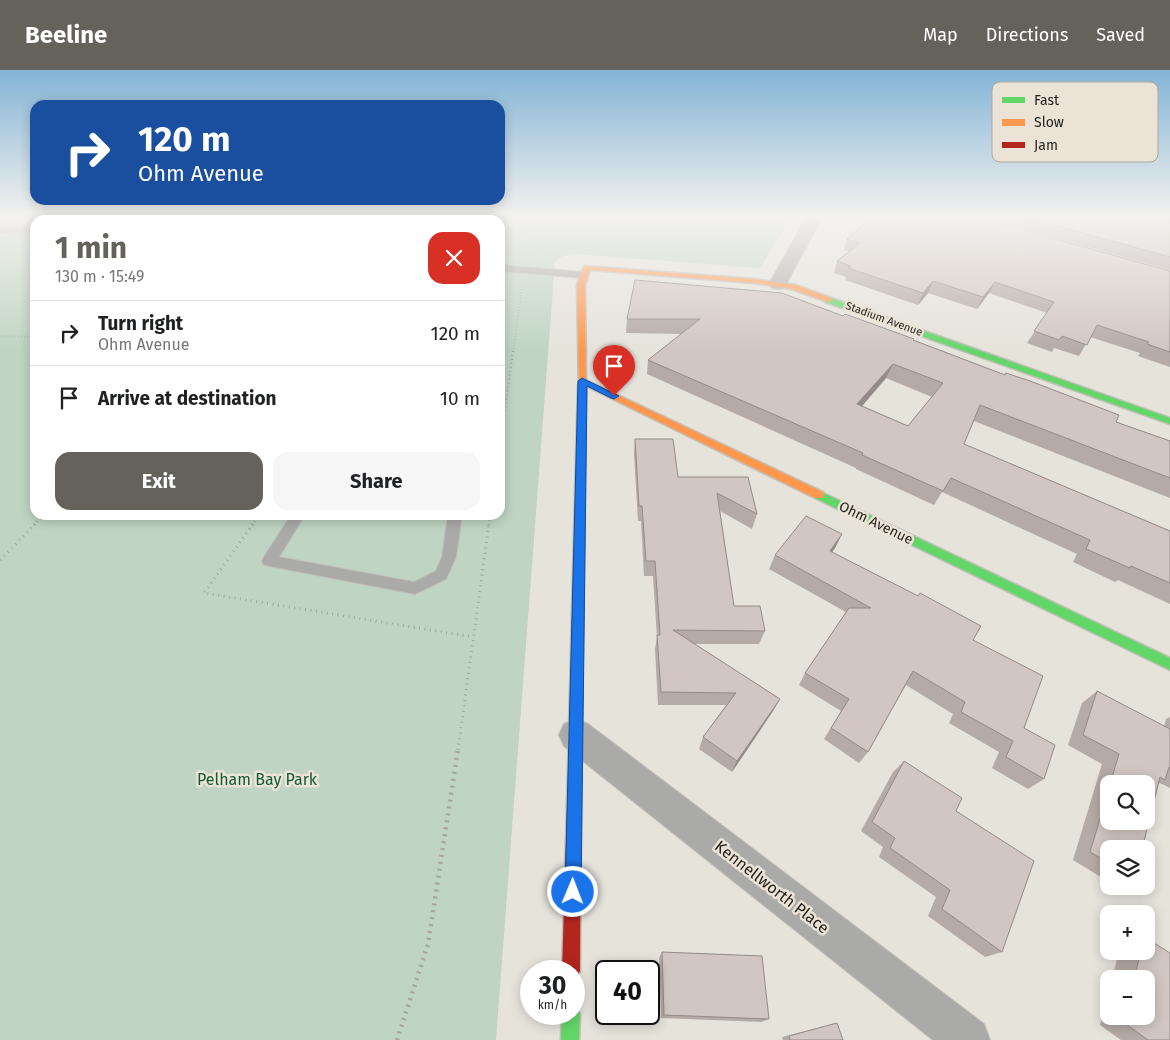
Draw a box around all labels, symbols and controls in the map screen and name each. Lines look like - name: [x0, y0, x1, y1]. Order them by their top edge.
- text: Beeline: [25, 21, 107, 49]
- text: Map: [923, 24, 958, 46]
- text: Directions: [986, 24, 1068, 46]
- text: Saved: [1096, 24, 1145, 46]
- legend: [992, 82, 1158, 162]
- text: Fast: [1034, 92, 1060, 109]
- text: Slow: [1034, 114, 1064, 131]
- text: 120 m: [138, 118, 231, 160]
- icon: right: [55, 120, 120, 185]
- text: Jam: [1034, 137, 1058, 154]
- text: Ohm Avenue: [138, 160, 264, 187]
- text: 1 min: [55, 230, 127, 266]
- button: close: [428, 232, 480, 284]
- text: 130 m · 15:49: [55, 267, 144, 286]
- street label: Stadium Avenue: [844, 299, 924, 339]
- text: Turn right: [98, 312, 183, 335]
- icon: right: [55, 319, 83, 347]
- text: 120 m: [430, 322, 480, 345]
- text: Ohm Avenue: [98, 335, 190, 354]
- pin: [593, 345, 635, 396]
- icon: arrive: [600, 352, 628, 380]
- icon: arrive: [55, 384, 83, 412]
- text: Arrive at destination: [98, 387, 277, 410]
- text: 10 m: [440, 387, 480, 410]
- button: Exit: [55, 452, 263, 510]
- button: Share: [273, 452, 480, 510]
- street label: Ohm Avenue: [836, 498, 916, 548]
- park label: Pelham Bay Park: [197, 770, 318, 789]
- map controls: [1100, 775, 1155, 1025]
- button: search: [1100, 775, 1155, 830]
- street label: Kennellworth Place: [711, 837, 833, 937]
- button: layers: [1100, 840, 1155, 895]
- position arrow: [546, 865, 598, 917]
- button: +: [1100, 905, 1155, 960]
- speed limit sign: 40: [595, 960, 660, 1025]
- button: −: [1100, 970, 1155, 1025]
- text: 30: [539, 971, 566, 1001]
- text: km/h: [538, 998, 567, 1012]

